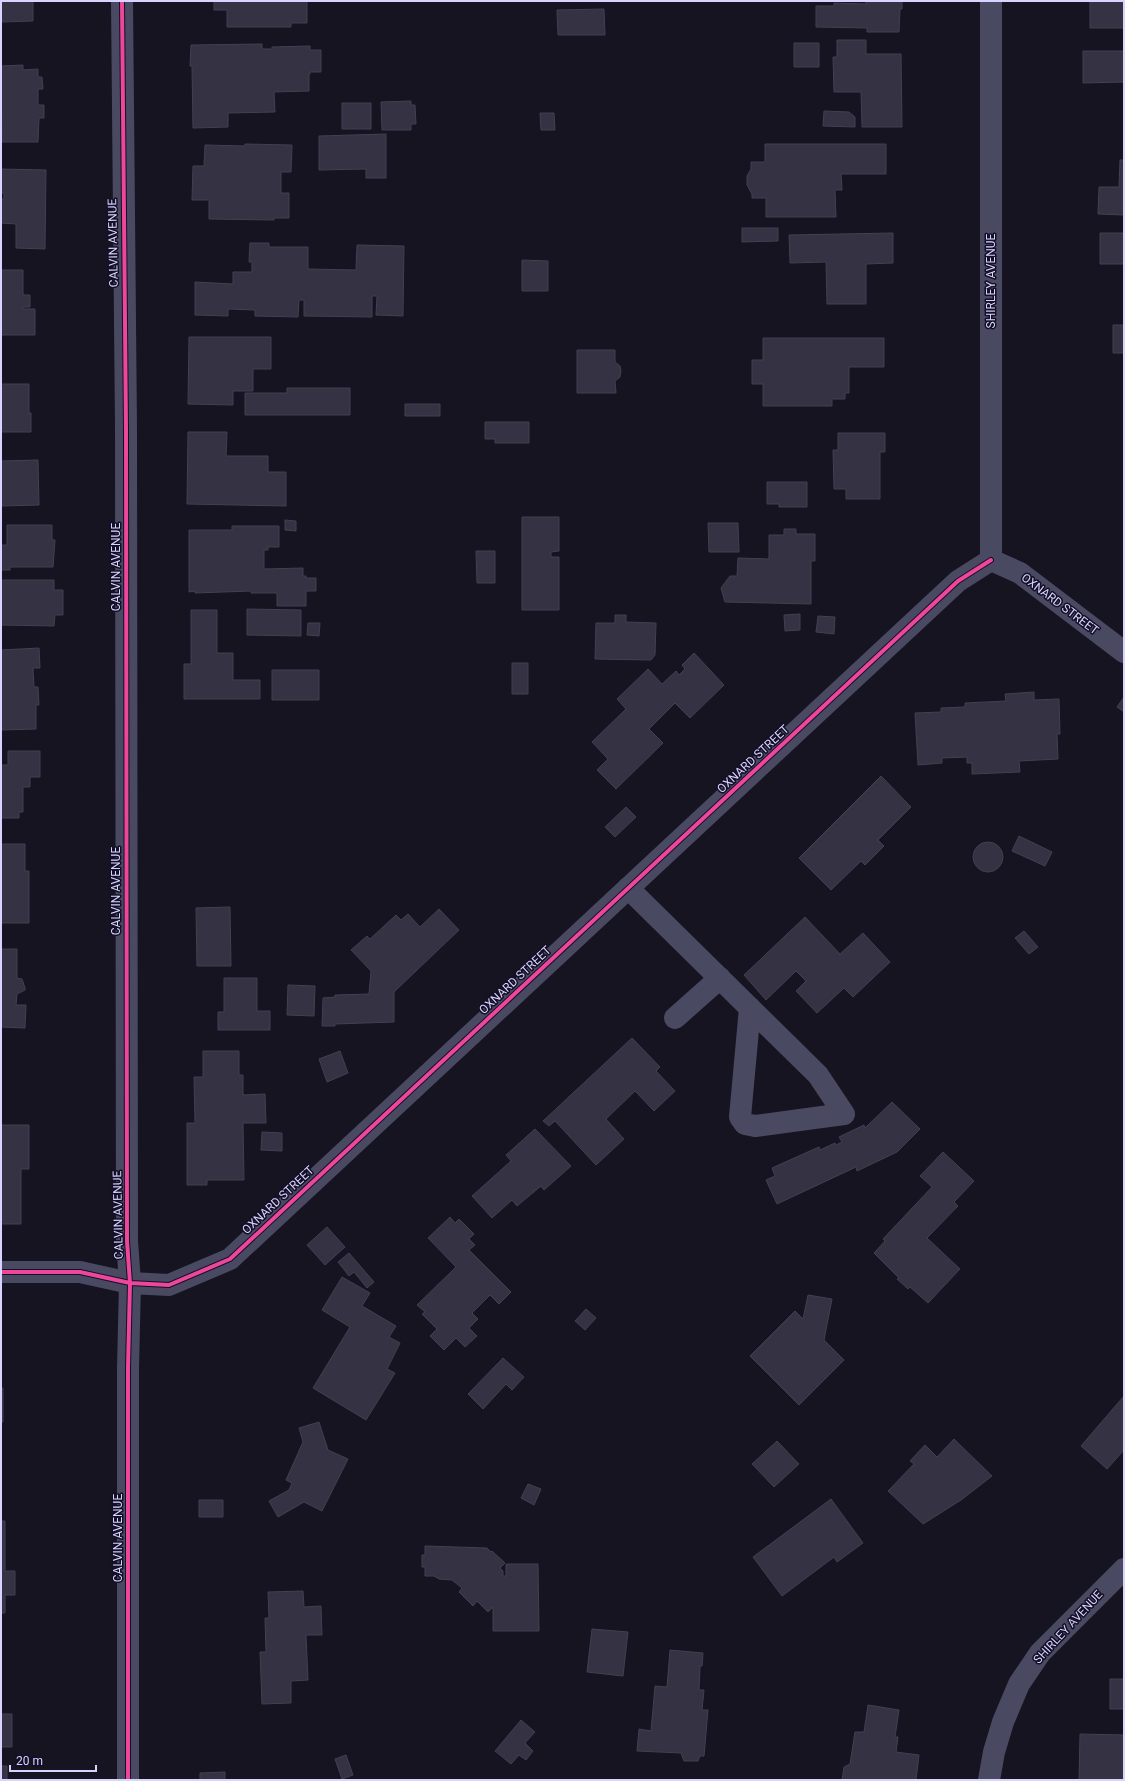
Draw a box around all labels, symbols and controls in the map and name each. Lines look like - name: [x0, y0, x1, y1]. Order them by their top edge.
- street label: CALVIN AVENUE: [105, 198, 121, 287]
- street label: SHIRLEY AVENUE: [984, 233, 998, 328]
- street label: CALVIN AVENUE: [109, 523, 123, 611]
- street label: OXNARD STREET: [1019, 570, 1101, 638]
- street label: OXNARD STREET: [714, 722, 792, 796]
- street label: CALVIN AVENUE: [109, 847, 123, 935]
- street label: OXNARD STREET: [476, 943, 554, 1017]
- street label: OXNARD STREET: [239, 1163, 317, 1237]
- street label: CALVIN AVENUE: [110, 1170, 126, 1259]
- street label: CALVIN AVENUE: [111, 1494, 125, 1582]
- street label: SHIRLEY AVENUE: [1031, 1587, 1106, 1666]
- scale bar: [10, 1747, 96, 1773]
- text: 20 m: [16, 1754, 43, 1768]

